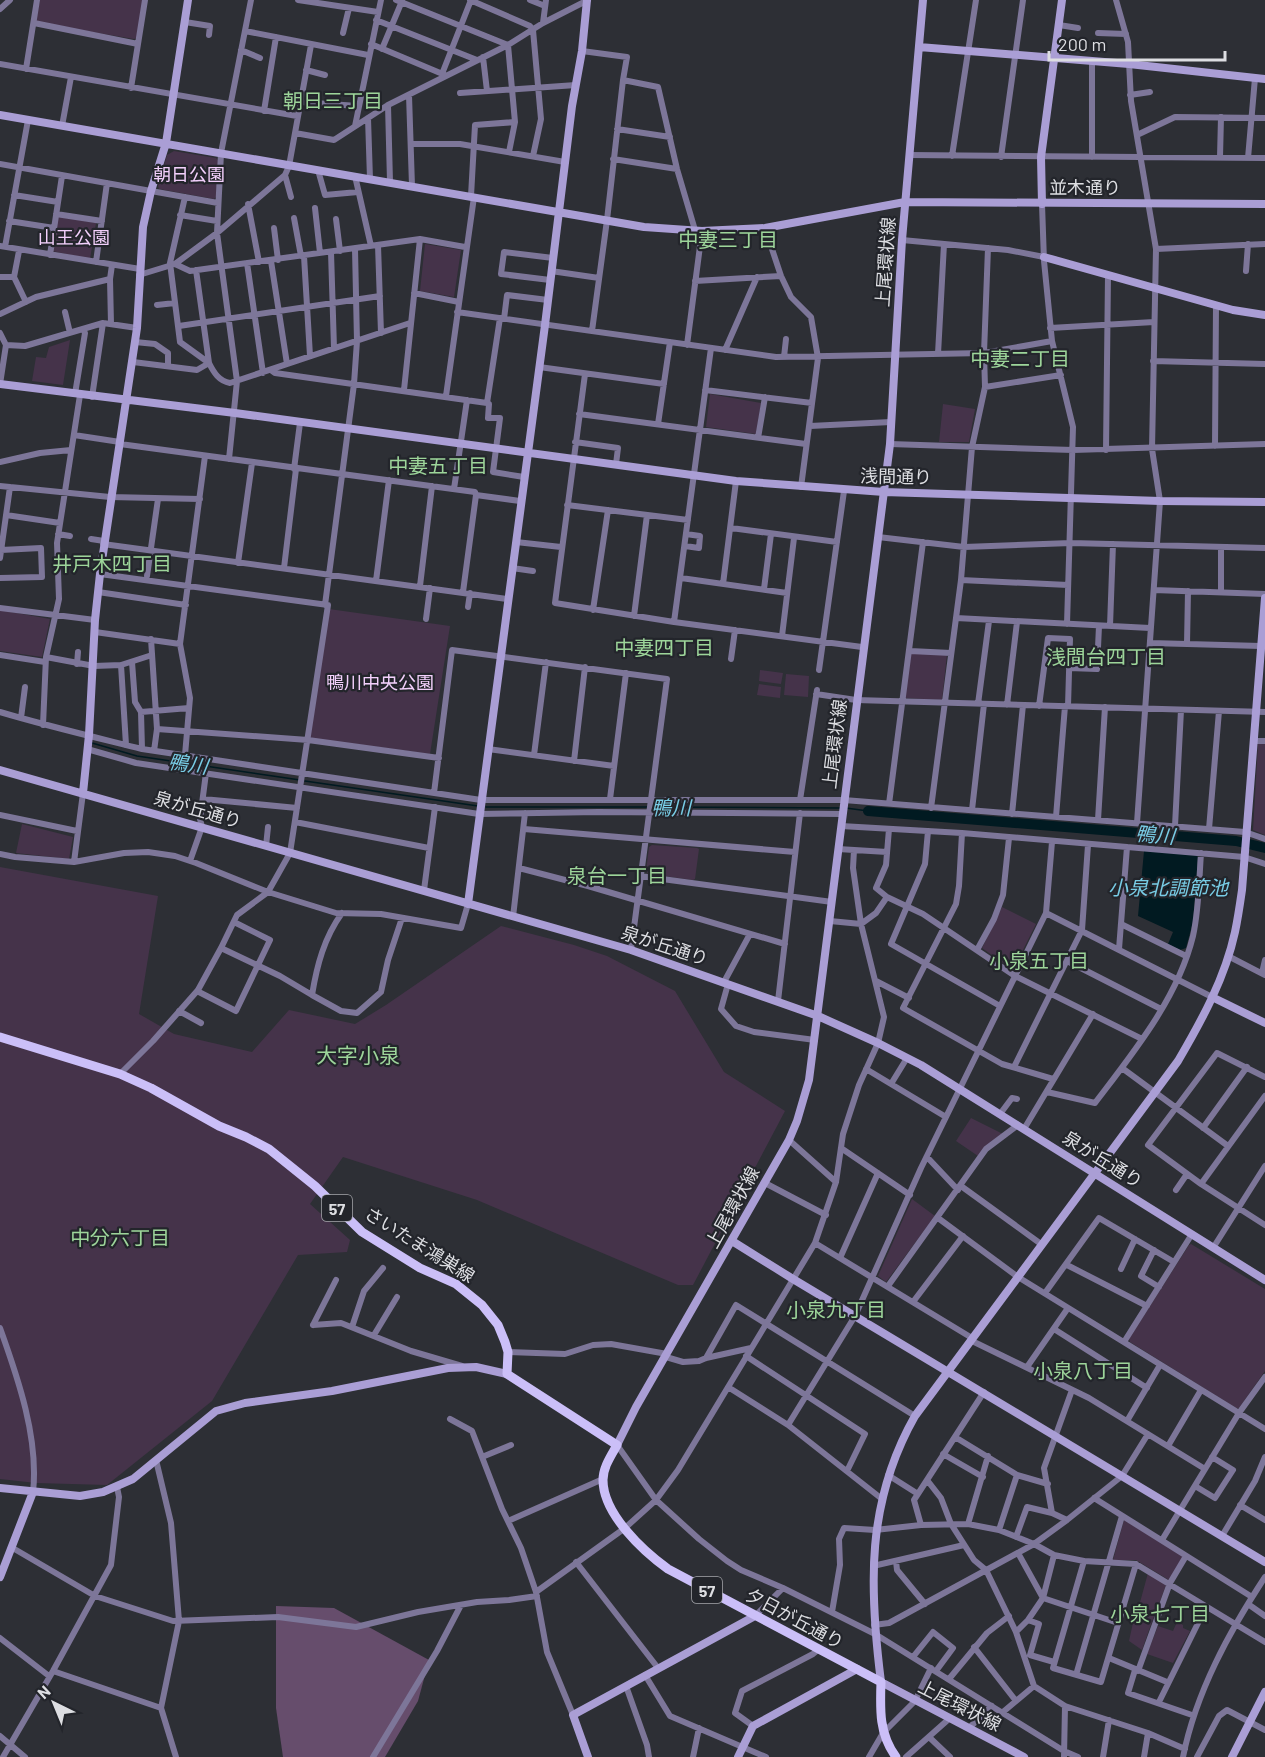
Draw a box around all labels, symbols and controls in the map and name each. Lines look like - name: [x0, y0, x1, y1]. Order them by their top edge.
- scale bar: [1049, 24, 1224, 62]
- text: 200 m: [1058, 33, 1106, 55]
- district label: 朝日三丁目: [283, 88, 383, 112]
- park label: 朝日公園: [153, 163, 225, 185]
- street label: 並木通り: [1049, 176, 1121, 198]
- street label: 上尾環状線: [871, 216, 899, 308]
- park label: 山王公園: [38, 226, 110, 248]
- district label: 中妻三丁目: [678, 227, 778, 251]
- district label: 中妻二丁目: [970, 346, 1070, 370]
- district label: 中妻五丁目: [388, 453, 488, 477]
- street label: 浅間通り: [860, 464, 932, 488]
- district label: 井戸木四丁目: [52, 551, 172, 575]
- district label: 中妻四丁目: [614, 635, 714, 659]
- district label: 浅間台四丁目: [1046, 644, 1166, 668]
- park label: 鴨川中央公園: [326, 671, 434, 693]
- street label: 上尾環状線: [818, 698, 850, 790]
- water label: 鴨川: [167, 748, 211, 778]
- street label: 泉が丘通り: [152, 786, 244, 832]
- water label: 鴨川: [651, 795, 693, 819]
- water label: 鴨川: [1134, 820, 1178, 848]
- district label: 泉台一丁目: [567, 863, 667, 887]
- water label: 小泉北調節池: [1108, 875, 1230, 899]
- street label: 泉が丘通り: [619, 921, 711, 969]
- district label: 小泉五丁目: [989, 948, 1089, 972]
- district label: 大字小泉: [316, 1042, 400, 1067]
- street label: 泉が丘通り: [1059, 1126, 1147, 1192]
- street label: 上尾環状線: [701, 1162, 763, 1252]
- road number: 57: [322, 1195, 352, 1221]
- street label: さいたま鴻巣線: [361, 1201, 479, 1287]
- district label: 中分六丁目: [70, 1225, 170, 1249]
- district label: 小泉九丁目: [786, 1297, 886, 1321]
- district label: 小泉八丁目: [1033, 1358, 1133, 1382]
- road number: 57: [692, 1577, 722, 1603]
- street label: 夕日が丘通り: [742, 1583, 848, 1653]
- district label: 小泉七丁目: [1110, 1601, 1210, 1625]
- north arrow: [24, 1673, 84, 1733]
- street label: 上尾環状線: [915, 1675, 1005, 1735]
- text: N: [33, 1681, 54, 1702]

